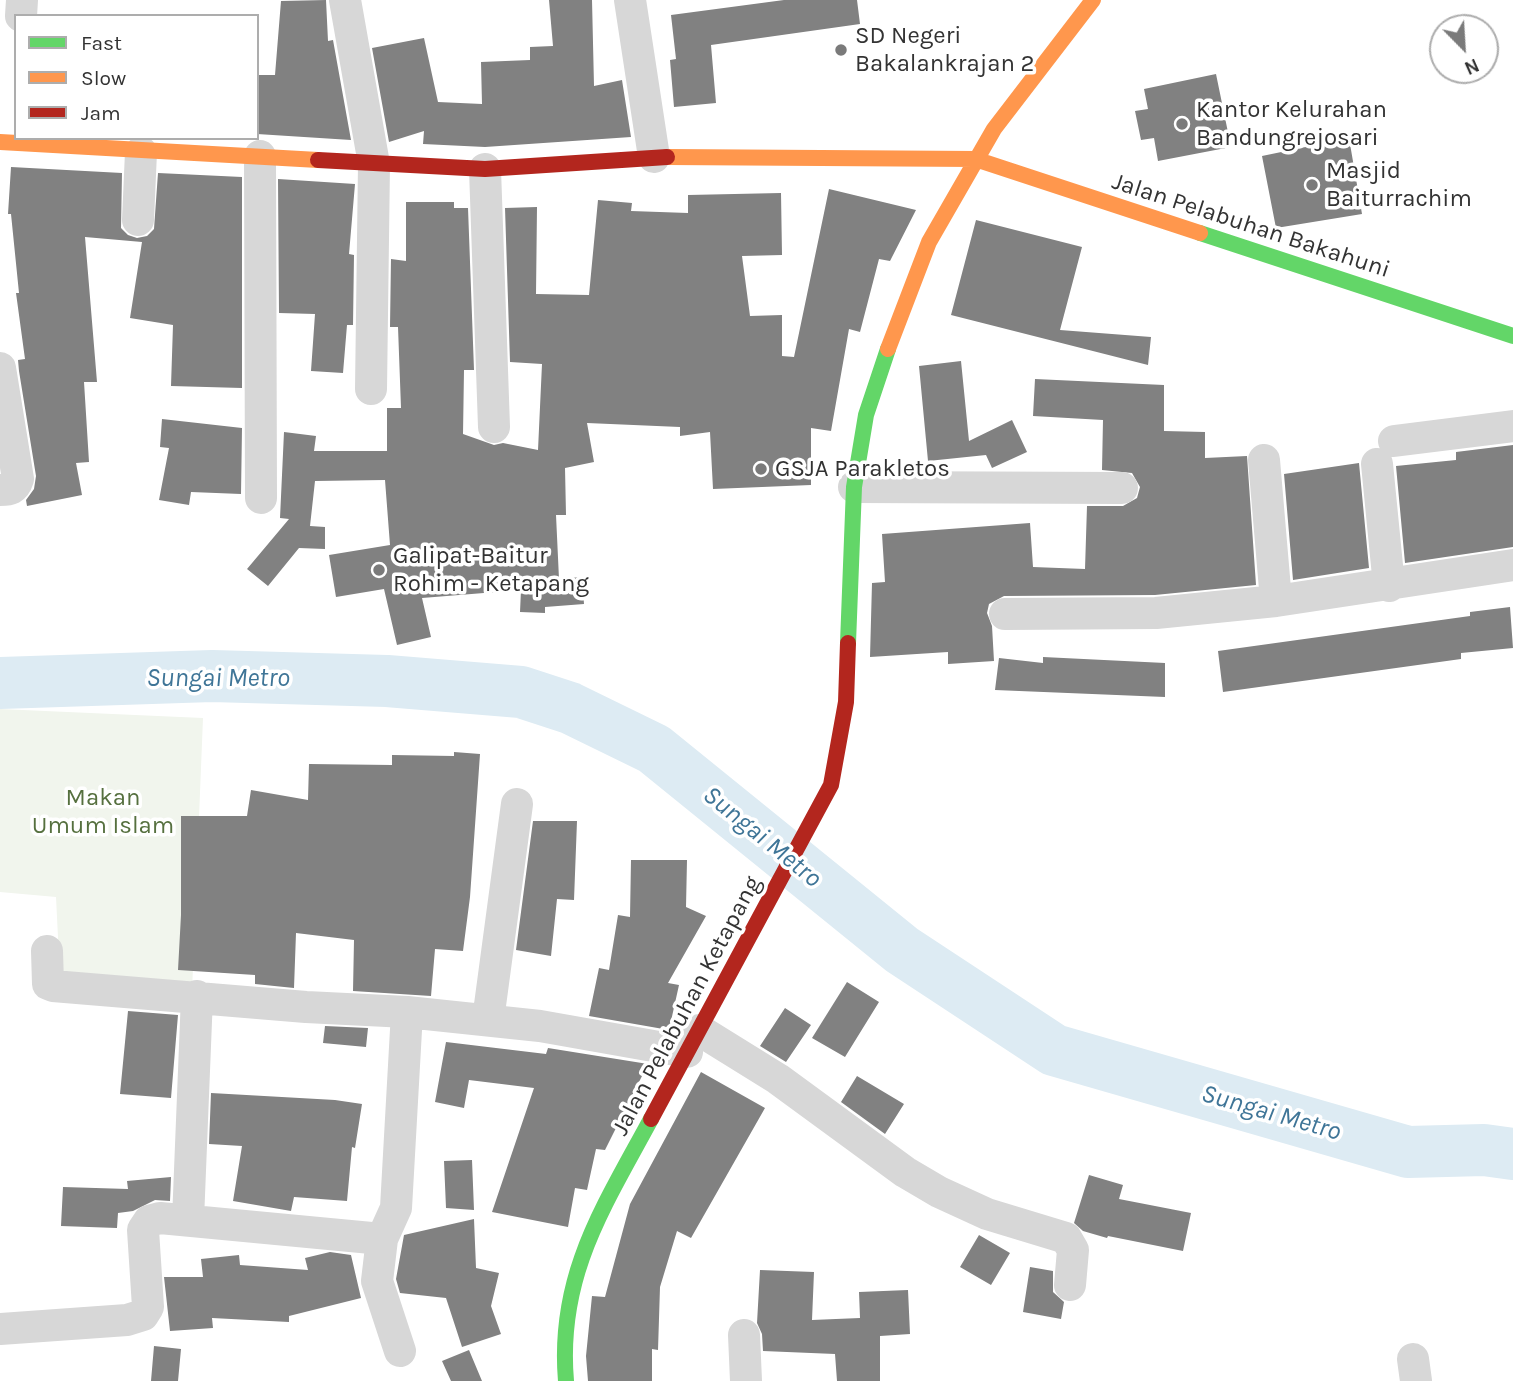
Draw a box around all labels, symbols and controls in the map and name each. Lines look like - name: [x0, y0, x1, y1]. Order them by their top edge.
- legend: [14, 14, 259, 140]
- north arrow: [1429, 14, 1499, 84]
- place label: SD Negeri Bakalankrajan 2: [855, 22, 1035, 78]
- text: Fast: [81, 31, 122, 55]
- marker: SD Negeri Bakalankrajan 2: [833, 42, 849, 58]
- text: N: [1461, 54, 1482, 79]
- text: Slow: [81, 66, 126, 90]
- place label: Kantor Kelurahan Bandungrejosari: [1196, 96, 1387, 152]
- text: Jam: [81, 101, 121, 125]
- marker: Kantor Kelurahan Bandungrejosari: [1174, 116, 1190, 132]
- place label: Masjid Baiturrachim: [1326, 157, 1472, 213]
- street label: Jalan Pelabuhan Bakahuni: [1108, 167, 1394, 285]
- marker: Masjid Baiturrachim: [1304, 177, 1320, 193]
- place label: GSJA Parakletos: [775, 455, 950, 483]
- marker: GSJA Parakletos: [753, 461, 769, 477]
- place label: Galipat-Baitur Rohim - Ketapang: [393, 542, 589, 598]
- marker: Galipat-Baitur Rohim - Ketapang: [371, 562, 387, 578]
- water label: Sungai Metro: [146, 663, 290, 695]
- water label: Sungai Metro: [696, 780, 828, 894]
- park label: Makan Umum Islam: [32, 784, 174, 840]
- street label: Jalan Pelabuhan Ketapang: [606, 871, 768, 1141]
- water label: Sungai Metro: [1198, 1078, 1344, 1148]

